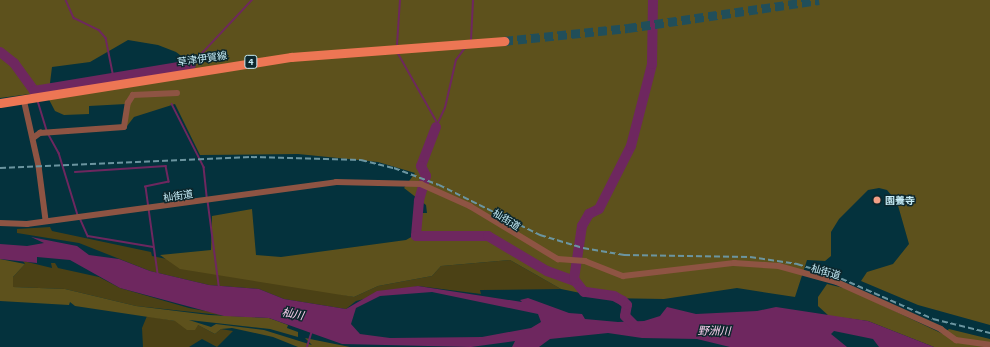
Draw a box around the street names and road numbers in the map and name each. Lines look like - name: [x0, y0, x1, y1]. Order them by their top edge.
- street label: 草津伊賀線: [176, 49, 228, 67]
- road number: 4: [244, 55, 258, 69]
- street label: 杣街道: [162, 187, 194, 203]
- street label: 杣街道: [491, 206, 523, 232]
- street label: 杣街道: [810, 261, 842, 281]

